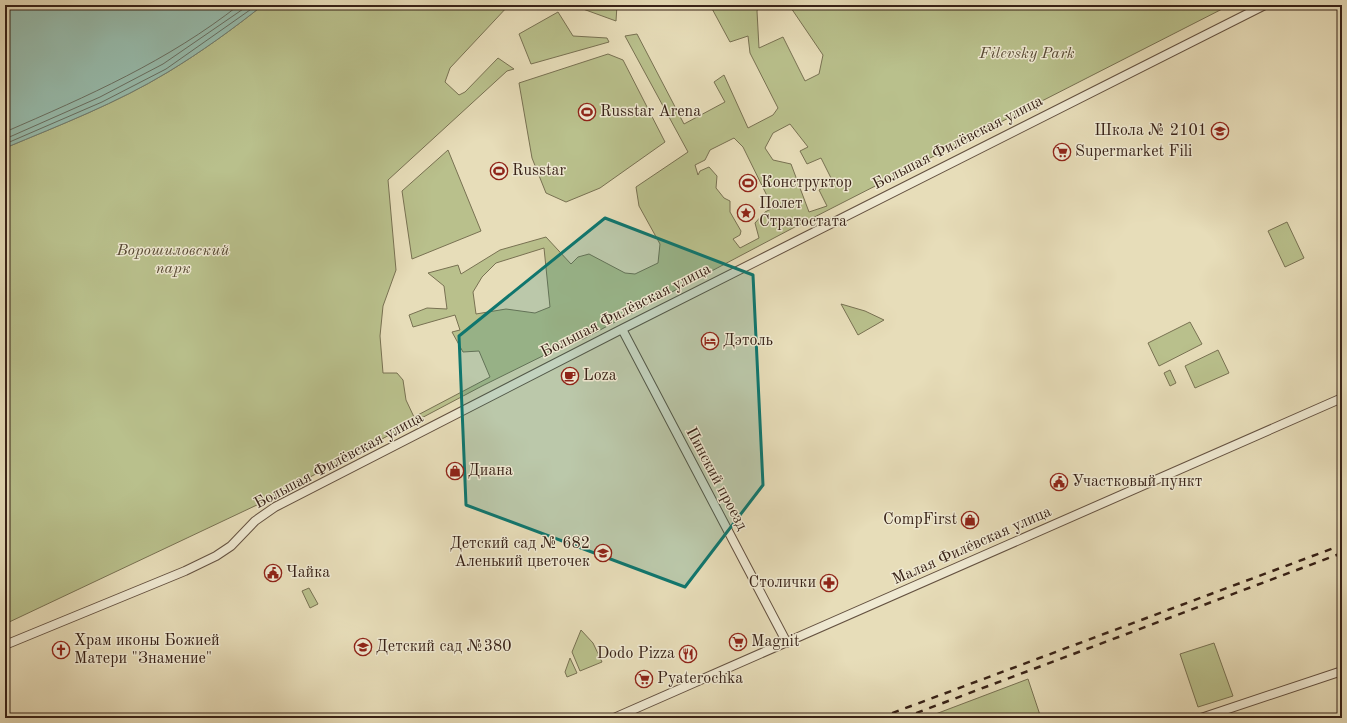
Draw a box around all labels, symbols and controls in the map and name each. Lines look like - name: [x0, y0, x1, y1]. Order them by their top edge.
- park label: Filevsky Park: [978, 46, 1075, 62]
- street label: Большая Филёвская улица: [870, 93, 1046, 193]
- sports icon: Russtar Arena: [577, 102, 597, 122]
- place label: Russtar Arena: [600, 104, 701, 120]
- school or university icon: Школа № 2101: [1210, 121, 1230, 141]
- place label: Школа № 2101: [1094, 123, 1207, 139]
- supermarket icon: Supermarket Fili: [1052, 142, 1072, 162]
- place label: Supermarket Fili: [1075, 144, 1192, 160]
- sports icon: Russtar: [489, 161, 509, 181]
- place label: Russtar: [512, 163, 566, 179]
- sports icon: Конструктор: [738, 173, 758, 193]
- place label: Конструктор: [761, 175, 852, 191]
- place label: Полет Стратостата: [759, 196, 847, 230]
- place icon: Полет Стратостата: [736, 203, 756, 223]
- park label: Ворошиловский парк: [116, 243, 229, 277]
- street label: Большая Филёвская улица: [538, 261, 714, 361]
- hotel icon: Дэтоль: [700, 331, 720, 351]
- place label: Дэтоль: [723, 333, 773, 349]
- cafe icon: Loza: [560, 366, 580, 386]
- place label: Loza: [583, 368, 617, 384]
- street label: Большая Филёвская улица: [252, 410, 426, 512]
- street label: Пинский проезд: [682, 425, 750, 533]
- shop icon: Диана: [445, 461, 465, 481]
- place label: Диана: [468, 463, 513, 479]
- public building icon: Участковый пункт: [1049, 472, 1069, 492]
- place label: Участковый пункт: [1072, 474, 1202, 490]
- street label: Малая Филёвская улица: [890, 504, 1054, 588]
- shop icon: CompFirst: [960, 510, 980, 530]
- place label: CompFirst: [883, 512, 957, 528]
- place label: Детский сад № 682 Аленький цветочек: [450, 536, 590, 570]
- school or university icon: Детский сад № 682 Аленький цветочек: [593, 543, 613, 563]
- public building icon: Чайка: [263, 563, 283, 583]
- place label: Чайка: [286, 565, 330, 581]
- pharmacy icon: Столички: [819, 573, 839, 593]
- place label: Столички: [748, 575, 816, 591]
- supermarket icon: Magnit: [728, 632, 748, 652]
- place label: Храм иконы Божией Матери "Знамение": [74, 633, 220, 667]
- place label: Magnit: [751, 634, 800, 650]
- school or university icon: Детский сад №380: [353, 637, 373, 657]
- place label: Детский сад №380: [376, 639, 512, 655]
- church icon: Храм иконы Божией Матери "Знамение": [51, 640, 71, 660]
- restaurant icon: Dodo Pizza: [678, 644, 698, 664]
- place label: Dodo Pizza: [597, 646, 675, 662]
- supermarket icon: Pyaterochka: [634, 669, 654, 689]
- place label: Pyaterochka: [657, 671, 743, 687]

